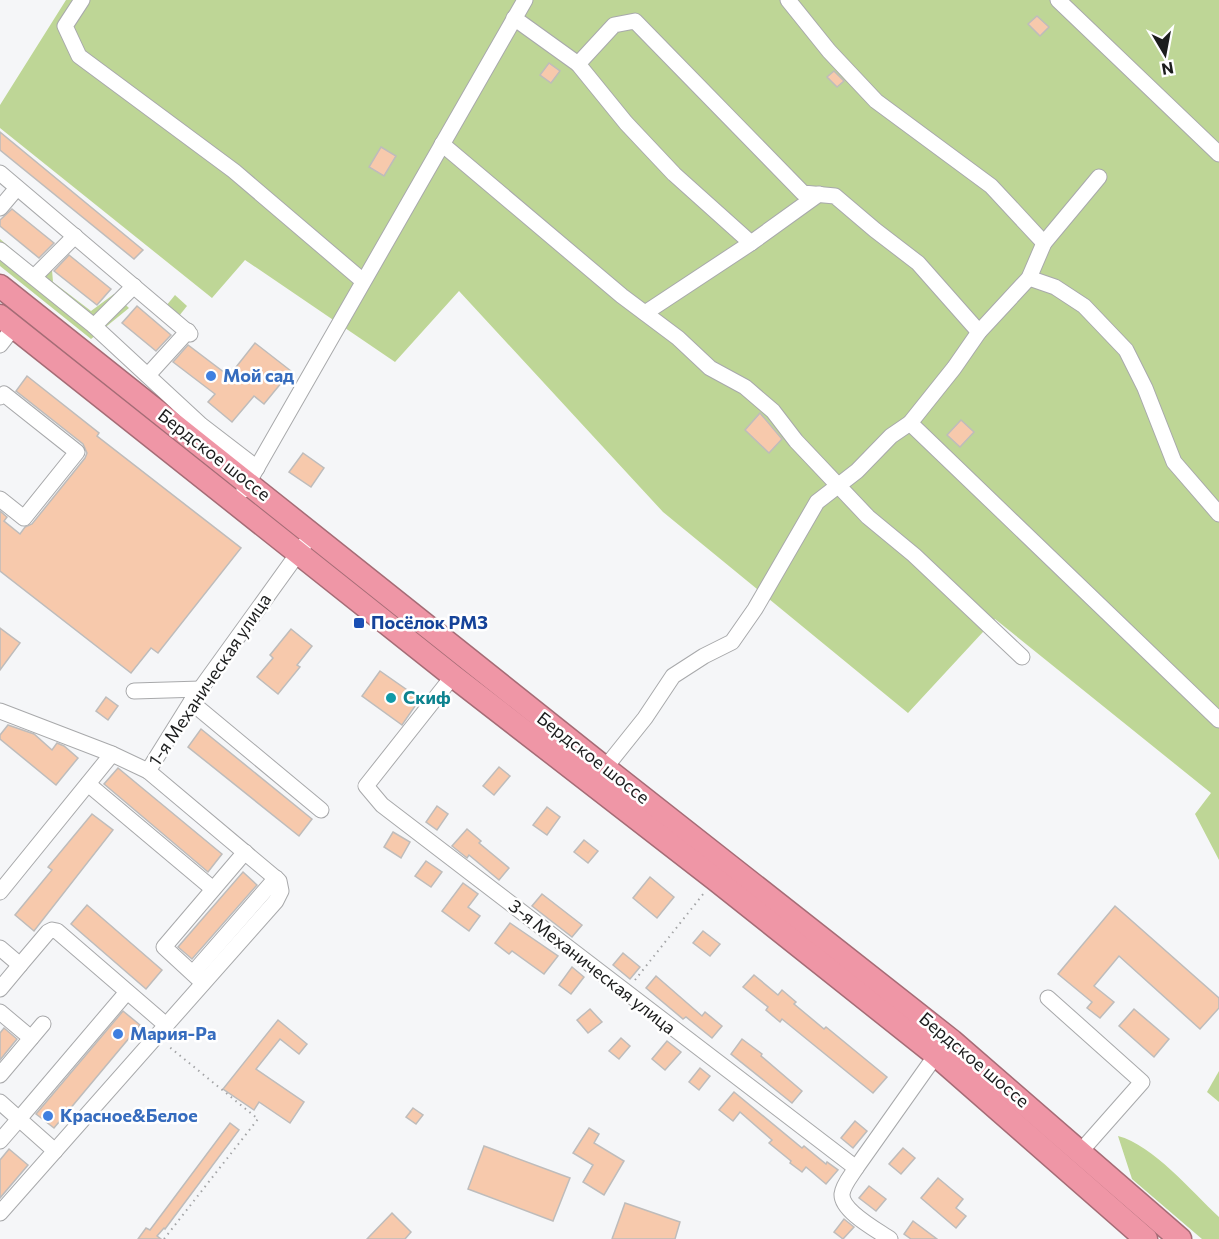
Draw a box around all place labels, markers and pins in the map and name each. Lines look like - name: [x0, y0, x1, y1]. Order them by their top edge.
- place label: Мой сад: [223, 364, 294, 386]
- marker: Мой сад: [204, 369, 218, 383]
- place label: Посёлок РМЗ: [371, 611, 488, 633]
- marker: Посёлок РМЗ: [352, 616, 366, 630]
- place label: Скиф: [403, 686, 451, 708]
- marker: Скиф: [384, 691, 398, 705]
- place label: Мария-Ра: [130, 1022, 216, 1044]
- marker: Мария-Ра: [111, 1027, 125, 1041]
- place label: Красное&Белое: [60, 1104, 198, 1126]
- marker: Красное&Белое: [41, 1109, 55, 1123]

